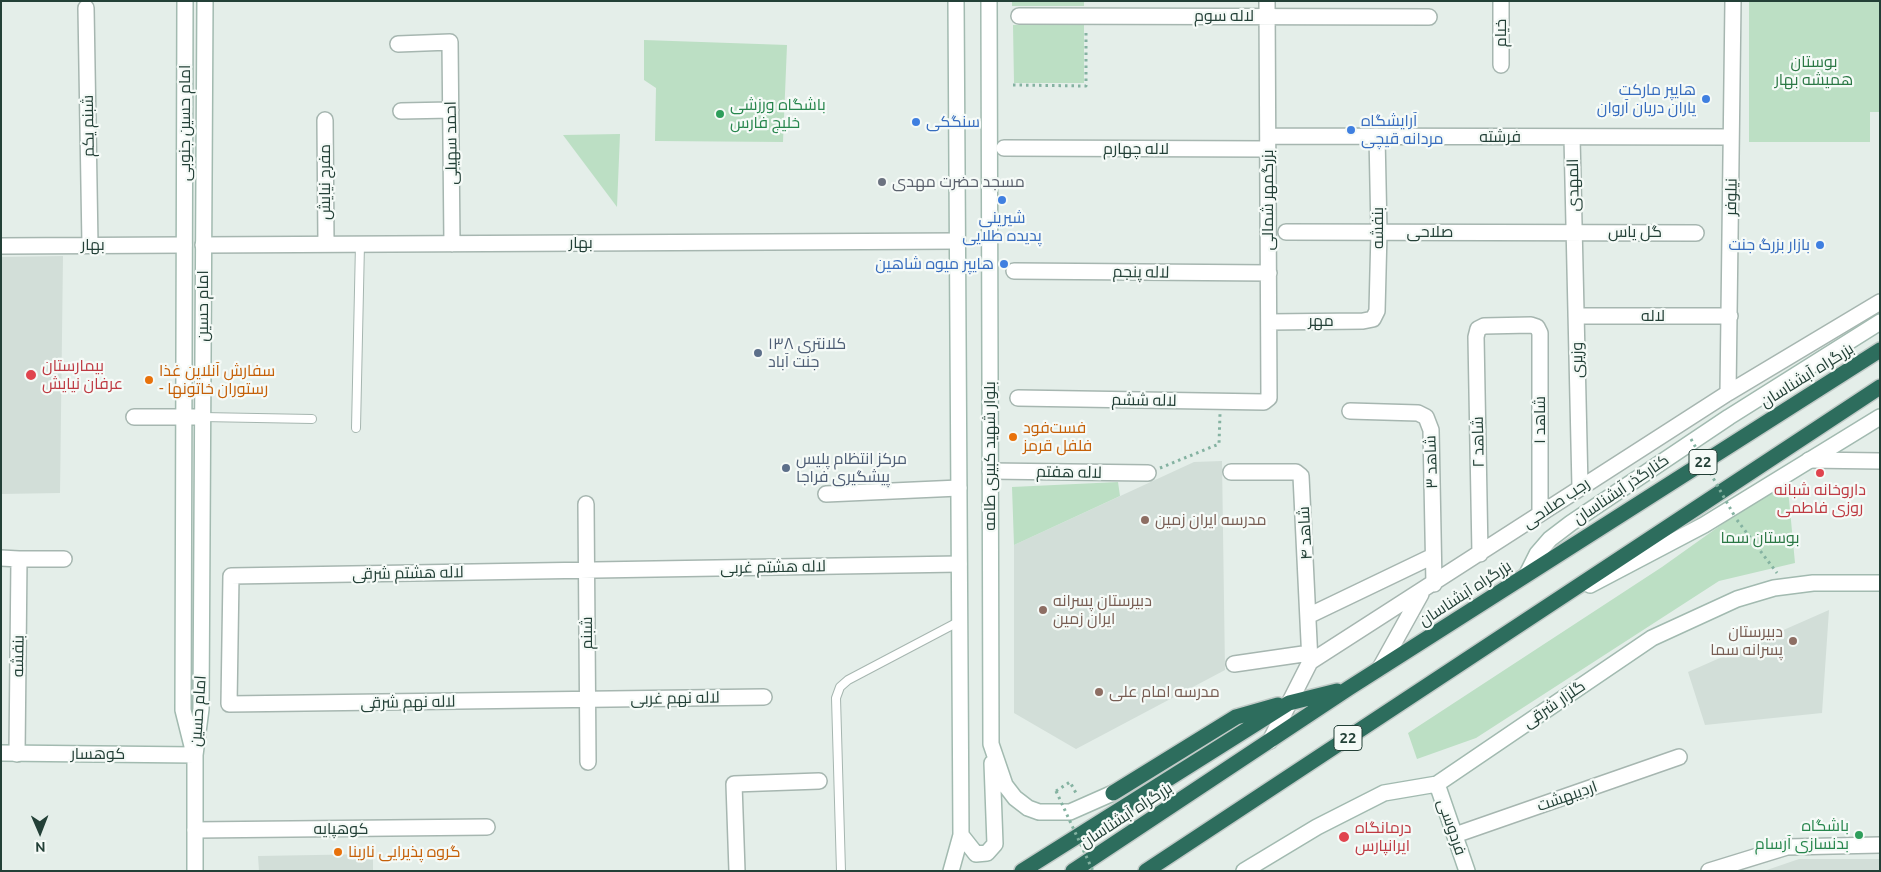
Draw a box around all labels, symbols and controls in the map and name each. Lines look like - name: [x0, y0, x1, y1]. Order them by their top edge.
- street label: لاله سوم: [1194, 6, 1254, 26]
- street label: خیام: [1491, 19, 1511, 47]
- park label: بوستان همیشه بهار: [1775, 52, 1853, 90]
- street label: امام حسین جنوبی: [175, 65, 195, 181]
- place label: هایپر مارکت یاران دریان آروان: [1597, 80, 1696, 118]
- marker: هایپر مارکت یاران دریان آروان: [1700, 93, 1712, 105]
- street label: شبنم یکم: [78, 95, 98, 157]
- place label: باشگاه ورزشی خلیج فارس: [730, 95, 826, 133]
- street label: احمد سهیلی: [441, 101, 461, 185]
- marker: باشگاه ورزشی خلیج فارس: [714, 108, 726, 120]
- place label: آرایشگاه مردانه قیچی: [1361, 111, 1443, 149]
- place label: سنگکی: [926, 112, 980, 132]
- marker: سنگکی: [910, 116, 922, 128]
- marker: آرایشگاه مردانه قیچی: [1345, 124, 1357, 136]
- street label: فرشته: [1479, 127, 1521, 147]
- street label: لاله چهارم: [1103, 139, 1169, 159]
- street label: مفرح نیایش: [315, 144, 335, 220]
- street label: بزرگمهر شمالی: [1258, 149, 1278, 251]
- street label: المهدی: [1563, 158, 1583, 212]
- place label: مسجد حضرت مهدی: [892, 172, 1025, 192]
- marker: مسجد حضرت مهدی: [876, 176, 888, 188]
- street label: نیلوفر: [1721, 178, 1741, 216]
- marker: شيرينی پديده طلايی: [996, 194, 1008, 206]
- street label: بنفشه: [1368, 207, 1388, 249]
- place label: شيرينی پديده طلايی: [962, 208, 1042, 246]
- street label: صلاحی: [1407, 222, 1453, 242]
- street label: گل یاس: [1608, 222, 1662, 242]
- street label: بهار: [569, 233, 593, 253]
- street label: بهار: [81, 235, 105, 255]
- place label: بازار بزرگ جنت: [1728, 235, 1810, 255]
- marker: بازار بزرگ جنت: [1814, 239, 1826, 251]
- place label: هایپر میوه شاهین: [875, 254, 994, 274]
- marker: هایپر میوه شاهین: [998, 258, 1010, 270]
- street label: لاله پنجم: [1112, 262, 1170, 282]
- street label: امام حسین: [193, 270, 213, 342]
- street label: لاله: [1641, 306, 1665, 326]
- street label: مهر: [1308, 311, 1334, 331]
- place label: کلانتری ۱۳۸ جنت آباد: [768, 334, 846, 372]
- street label: بزرگراه آبشناسان: [1757, 339, 1857, 411]
- street label: وزیری: [1567, 342, 1587, 378]
- marker: کلانتری ۱۳۸ جنت آباد: [752, 347, 764, 359]
- place label: بيمارستان عرفان نيايش: [42, 356, 123, 394]
- place label: سفارش آنلاین غذا - رستوران خاتونها: [159, 361, 275, 399]
- marker: بيمارستان عرفان نيايش: [24, 368, 38, 382]
- marker: سفارش آنلاین غذا - رستوران خاتونها: [143, 374, 155, 386]
- street label: بلوار شهید کبیری طامه: [980, 381, 1000, 531]
- street label: لاله ششم: [1111, 390, 1177, 410]
- street label: شاهد ۱: [1530, 396, 1550, 444]
- street label: شاهد ۲: [1468, 416, 1488, 468]
- place label: فست‌فود فلفل قرمز: [1023, 418, 1092, 456]
- marker: فست‌فود فلفل قرمز: [1007, 431, 1019, 443]
- street label: شاهد ۳: [1420, 435, 1442, 489]
- place label: مرکز انتظام پلیس پیشگیری فراجا: [796, 449, 907, 487]
- street label: کنارگذر آبشناسان: [1570, 450, 1672, 528]
- road number: 22: [1689, 450, 1717, 474]
- marker: مرکز انتظام پلیس پیشگیری فراجا: [780, 462, 792, 474]
- street label: لاله هفتم: [1036, 462, 1102, 482]
- marker: داروخانه شبانه روزی فاطمی: [1814, 467, 1826, 479]
- street label: رجب صلاحی: [1519, 474, 1593, 532]
- place label: داروخانه شبانه روزی فاطمی: [1774, 480, 1866, 518]
- street label: شاهد ۴: [1294, 506, 1316, 560]
- place label: مدرسه ایران زمین: [1155, 510, 1267, 530]
- marker: مدرسه ایران زمین: [1139, 514, 1151, 526]
- park label: بوستان سما: [1720, 528, 1800, 548]
- street label: لاله هشتم غربی: [720, 556, 826, 578]
- street label: بزرگراه آبشناسان: [1415, 556, 1515, 630]
- street label: لاله هشتم شرقی: [352, 562, 464, 584]
- place label: دبیرستان پسرانه ایران زمین: [1053, 591, 1152, 629]
- marker: دبیرستان پسرانه ایران زمین: [1037, 604, 1049, 616]
- street label: شبنم: [577, 616, 597, 650]
- place label: دبیرستان پسرانه سما: [1710, 622, 1783, 660]
- street label: بنفشه: [8, 635, 28, 677]
- marker: دبیرستان پسرانه سما: [1787, 635, 1799, 647]
- street label: امام حسین: [186, 675, 210, 747]
- street label: گلزار شرقی: [1519, 676, 1589, 732]
- place label: مدرسه امام علی: [1109, 682, 1220, 702]
- marker: مدرسه امام علی: [1093, 686, 1105, 698]
- street label: لاله نهم غربی: [630, 688, 720, 708]
- street label: لاله نهم شرقی: [360, 692, 456, 712]
- road number: 22: [1334, 726, 1362, 750]
- street label: کوهسار: [71, 744, 125, 764]
- street label: اردیبهشت: [1534, 777, 1600, 815]
- street label: بزرگراه آبشناسان: [1076, 778, 1176, 852]
- street label: فردوسی: [1433, 796, 1471, 858]
- north arrow: [15, 807, 65, 857]
- place label: باشگاه بدنسازی آرسام: [1755, 816, 1849, 854]
- place label: درمانگاه ایرانپارس: [1355, 818, 1412, 856]
- street label: کوهپایه: [314, 819, 368, 839]
- marker: باشگاه بدنسازی آرسام: [1853, 829, 1865, 841]
- marker: درمانگاه ایرانپارس: [1337, 830, 1351, 844]
- text: N: [35, 839, 46, 855]
- place label: گروه پذیرایی نارینا: [348, 842, 461, 862]
- marker: گروه پذیرایی نارینا: [332, 846, 344, 858]

